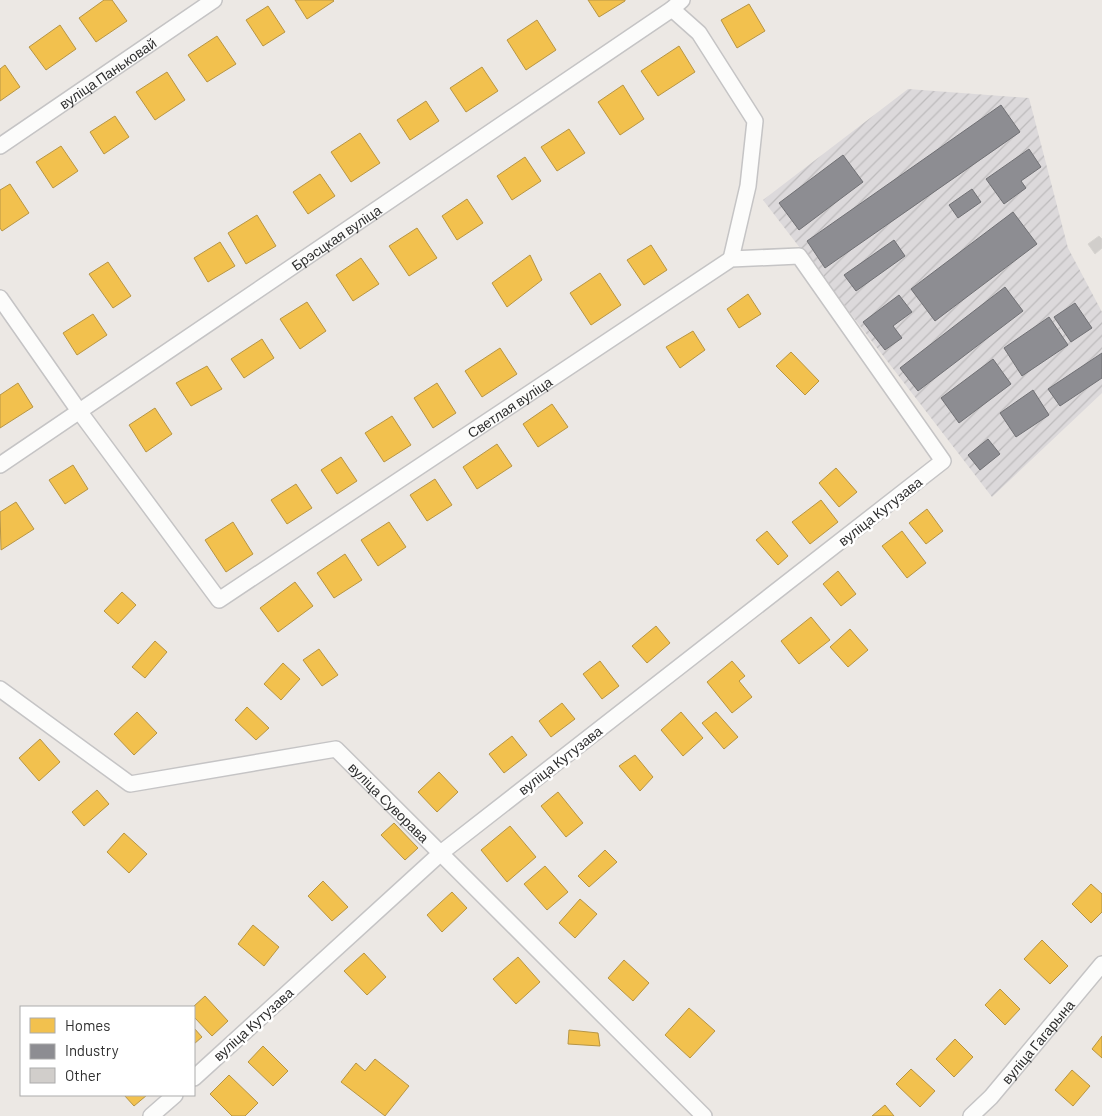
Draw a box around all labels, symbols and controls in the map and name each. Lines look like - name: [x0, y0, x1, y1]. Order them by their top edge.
- street label: вуліца Паньковай: [56, 34, 159, 112]
- street label: Брэсцкая вуліца: [288, 200, 384, 273]
- street label: Светлая вуліца: [464, 372, 555, 441]
- street label: вуліца Кутузава: [835, 473, 925, 549]
- street label: вуліца Кутузава: [515, 722, 605, 798]
- street label: вуліца Суворава: [345, 758, 433, 846]
- street label: вуліца Кутузава: [210, 984, 297, 1064]
- street label: вуліца Гагарына: [997, 996, 1077, 1087]
- legend: [20, 1006, 195, 1096]
- text: Homes: [65, 1016, 110, 1034]
- text: Industry: [65, 1041, 119, 1059]
- text: Other: [65, 1066, 102, 1084]

